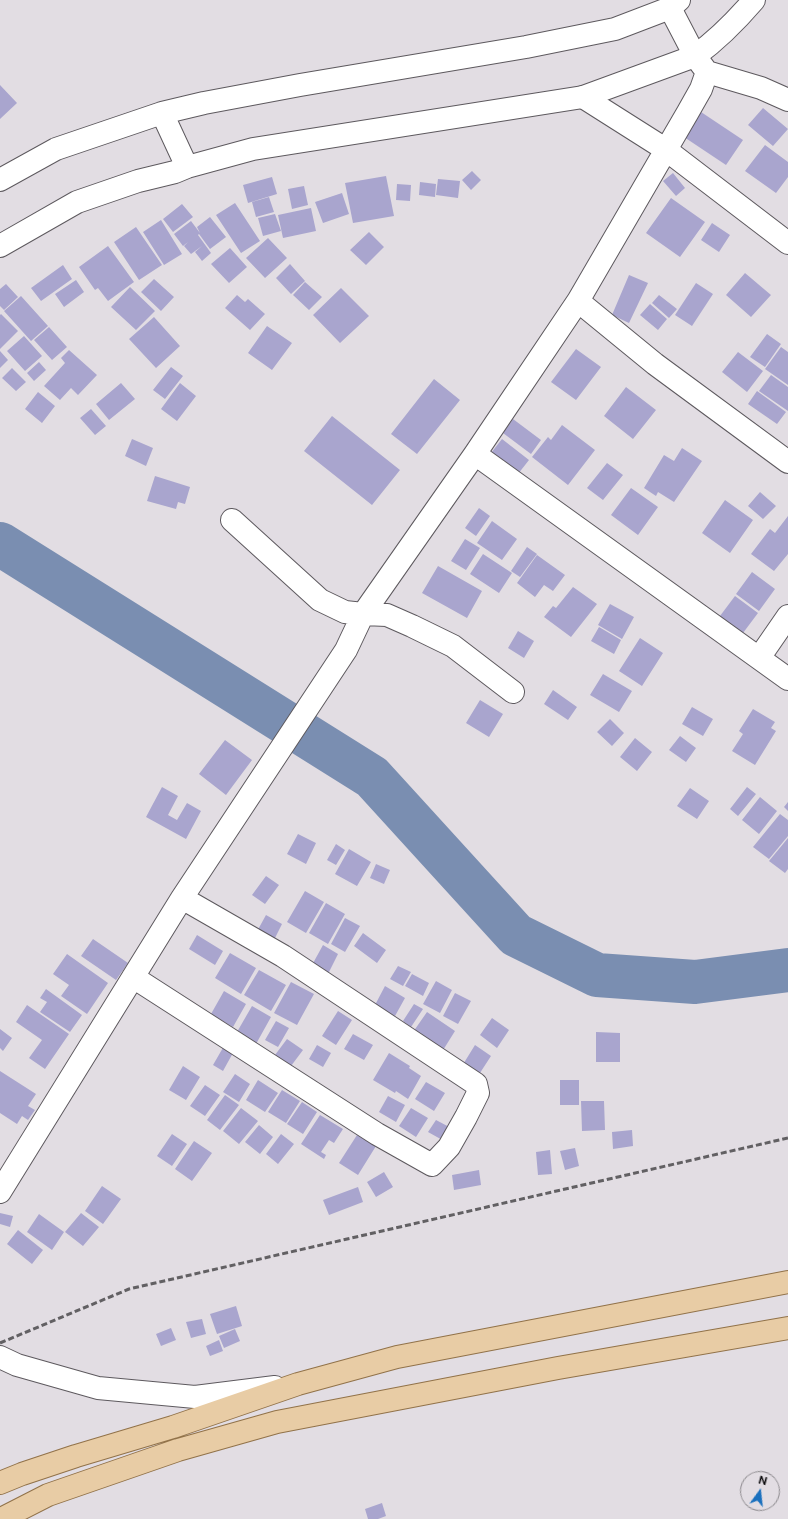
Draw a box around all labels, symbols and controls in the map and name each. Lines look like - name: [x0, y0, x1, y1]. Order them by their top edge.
- north arrow: [740, 1471, 780, 1511]
- text: N: [757, 1473, 769, 1487]

